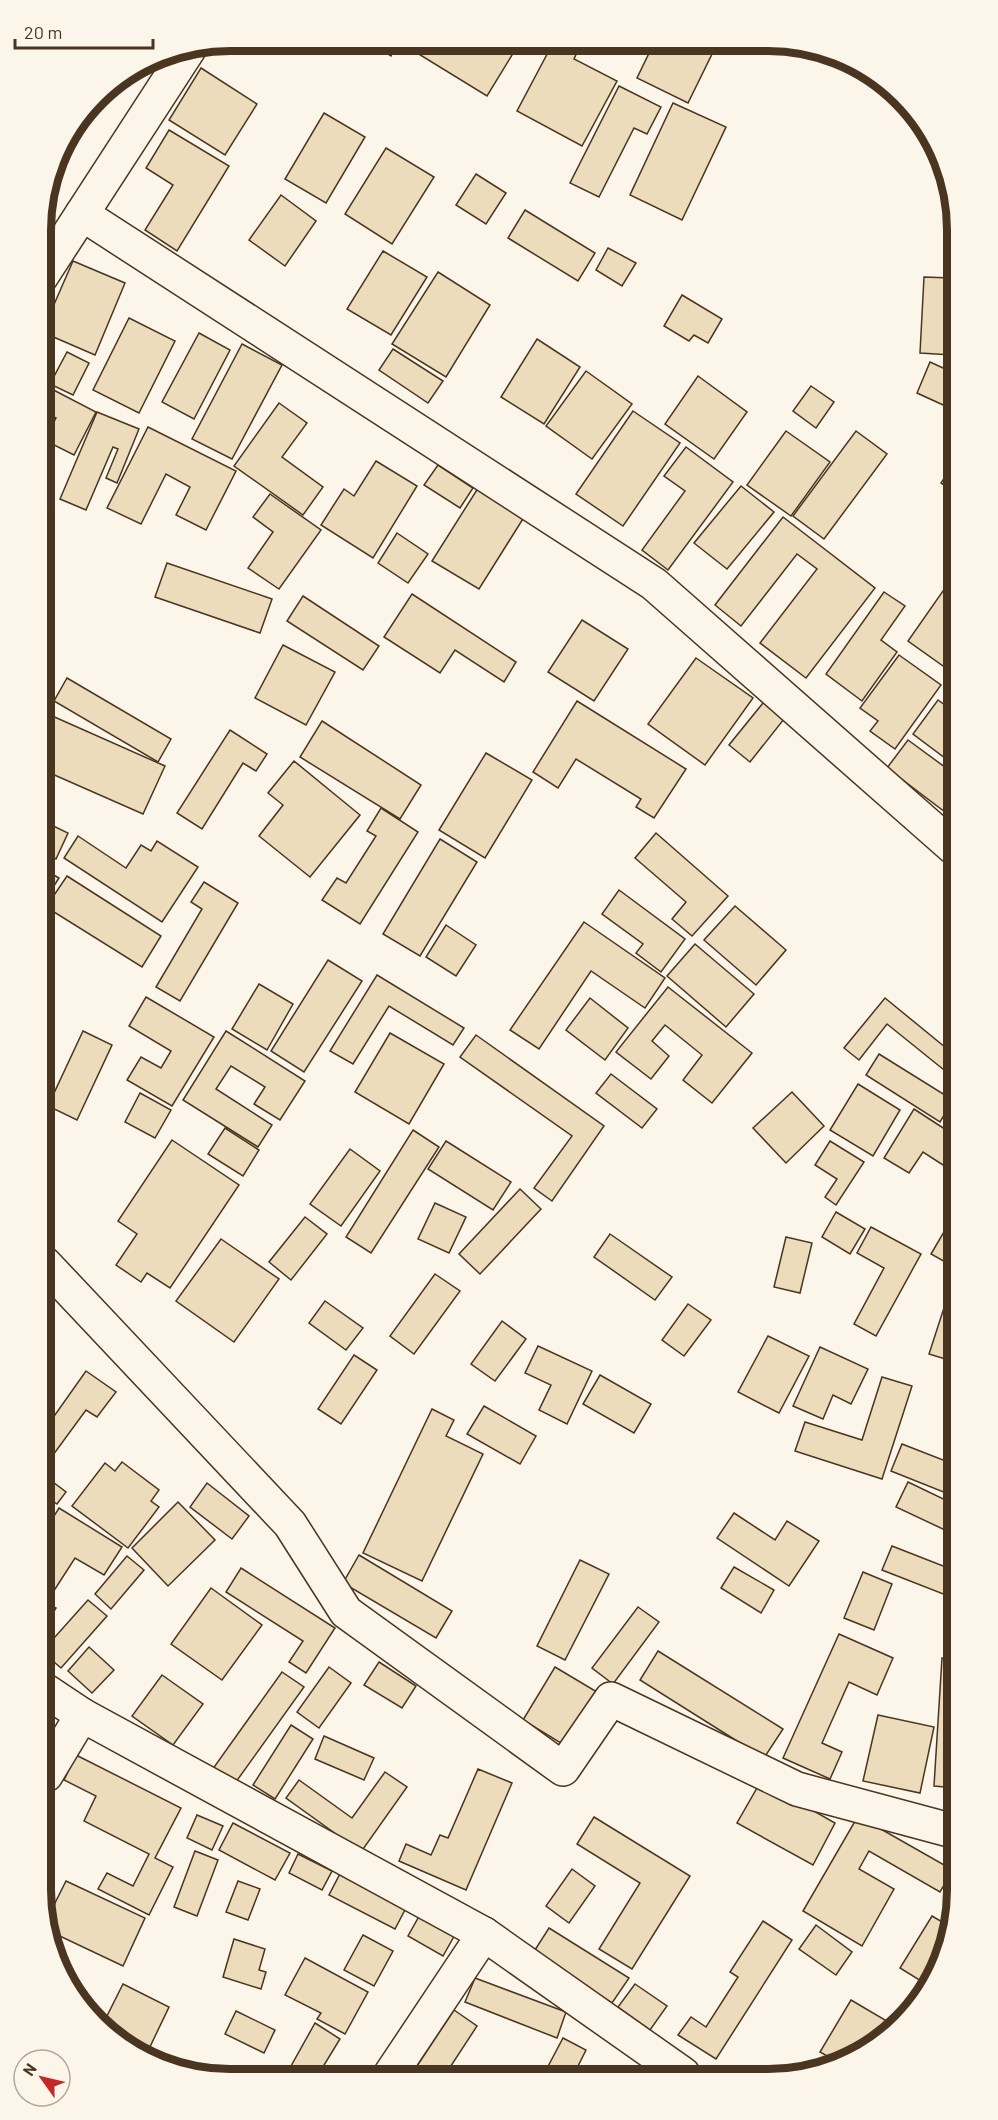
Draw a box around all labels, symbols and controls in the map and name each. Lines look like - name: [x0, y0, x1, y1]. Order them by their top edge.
- scale bar: [15, 12, 153, 50]
- text: 20 m: [24, 21, 62, 43]
- north arrow: [12, 2048, 72, 2108]
- text: N: [18, 2060, 40, 2079]

